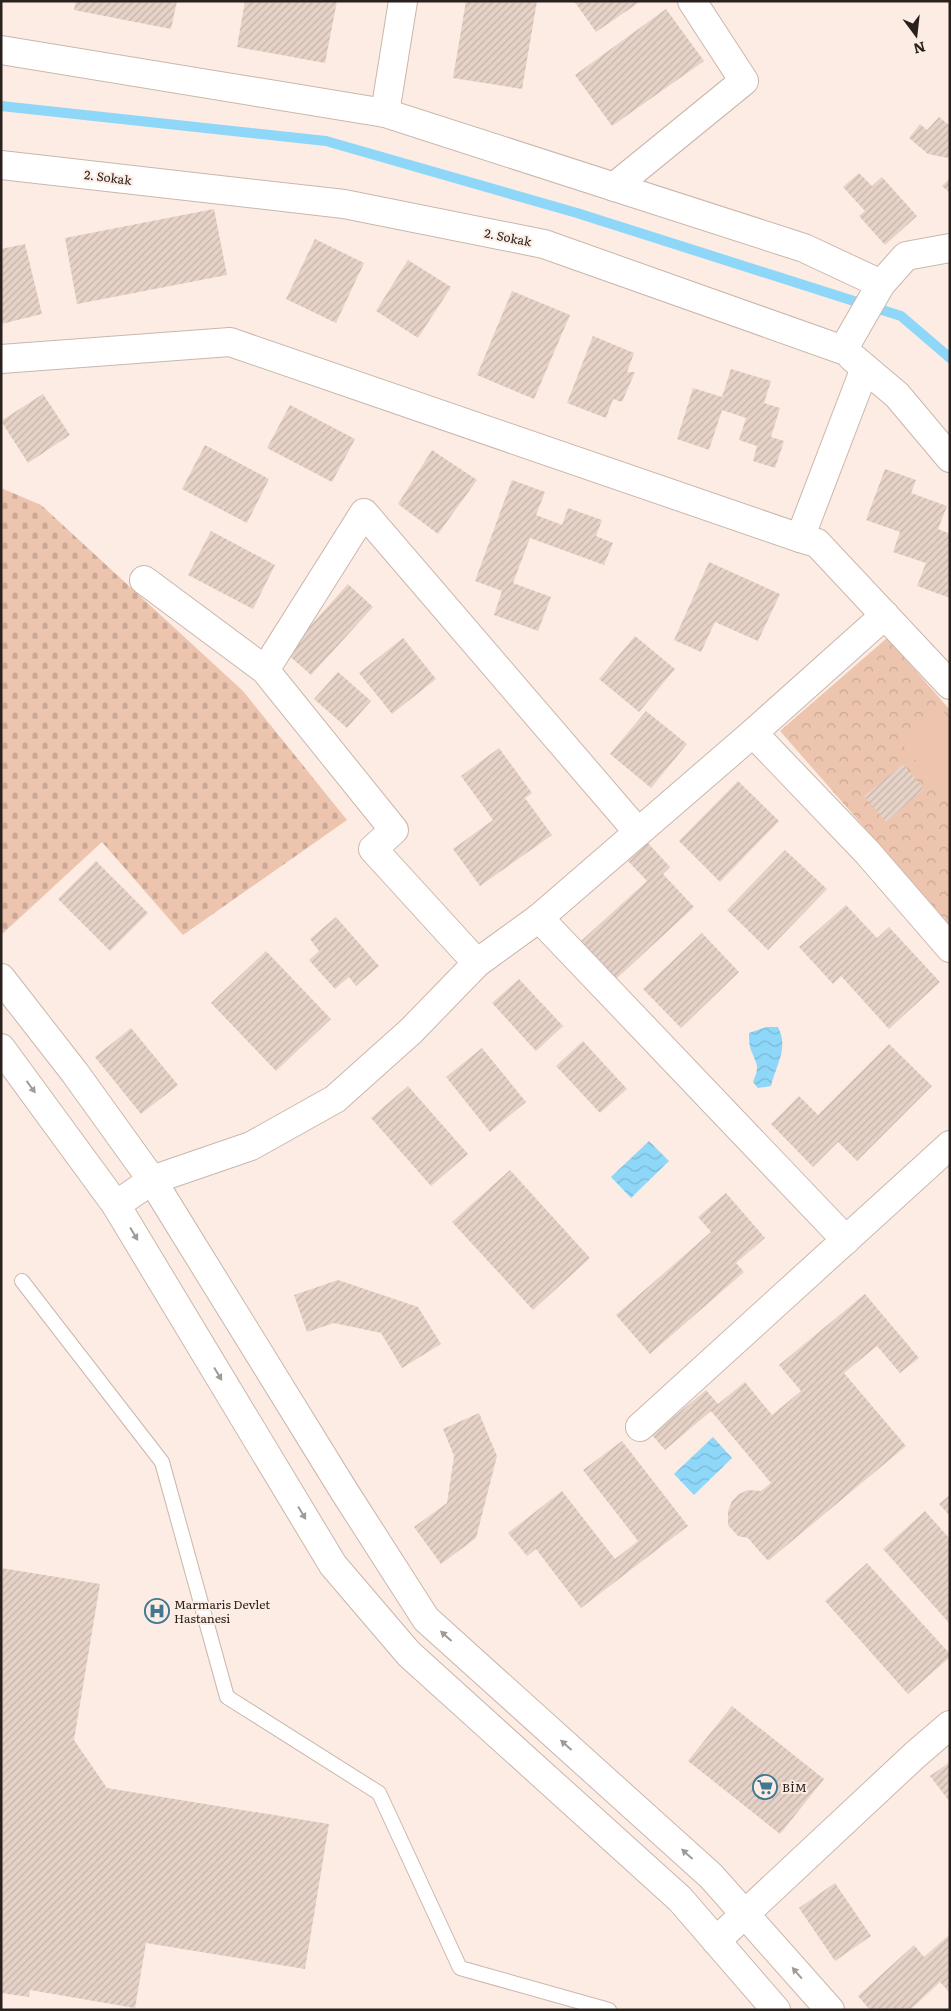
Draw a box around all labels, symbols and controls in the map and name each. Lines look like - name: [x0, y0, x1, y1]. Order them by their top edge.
- north arrow: [891, 10, 941, 60]
- text: N: [911, 37, 928, 60]
- street label: 2. Sokak: [83, 165, 133, 189]
- street label: 2. Sokak: [483, 224, 534, 251]
- one-way arrow: [25, 1080, 36, 1093]
- one-way arrow: [129, 1228, 138, 1241]
- one-way arrow: [213, 1367, 222, 1380]
- one-way arrow: [297, 1506, 306, 1519]
- place label: Marmaris Devlet Hastanesi: [174, 1595, 270, 1627]
- hospital icon: Marmaris Devlet Hastanesi: [144, 1598, 170, 1624]
- one-way arrow: [440, 1630, 452, 1642]
- one-way arrow: [561, 1739, 573, 1751]
- supermarket icon: BİM: [752, 1774, 778, 1800]
- place label: BİM: [782, 1778, 807, 1796]
- one-way arrow: [682, 1848, 694, 1860]
- one-way arrow: [791, 1968, 803, 1980]

